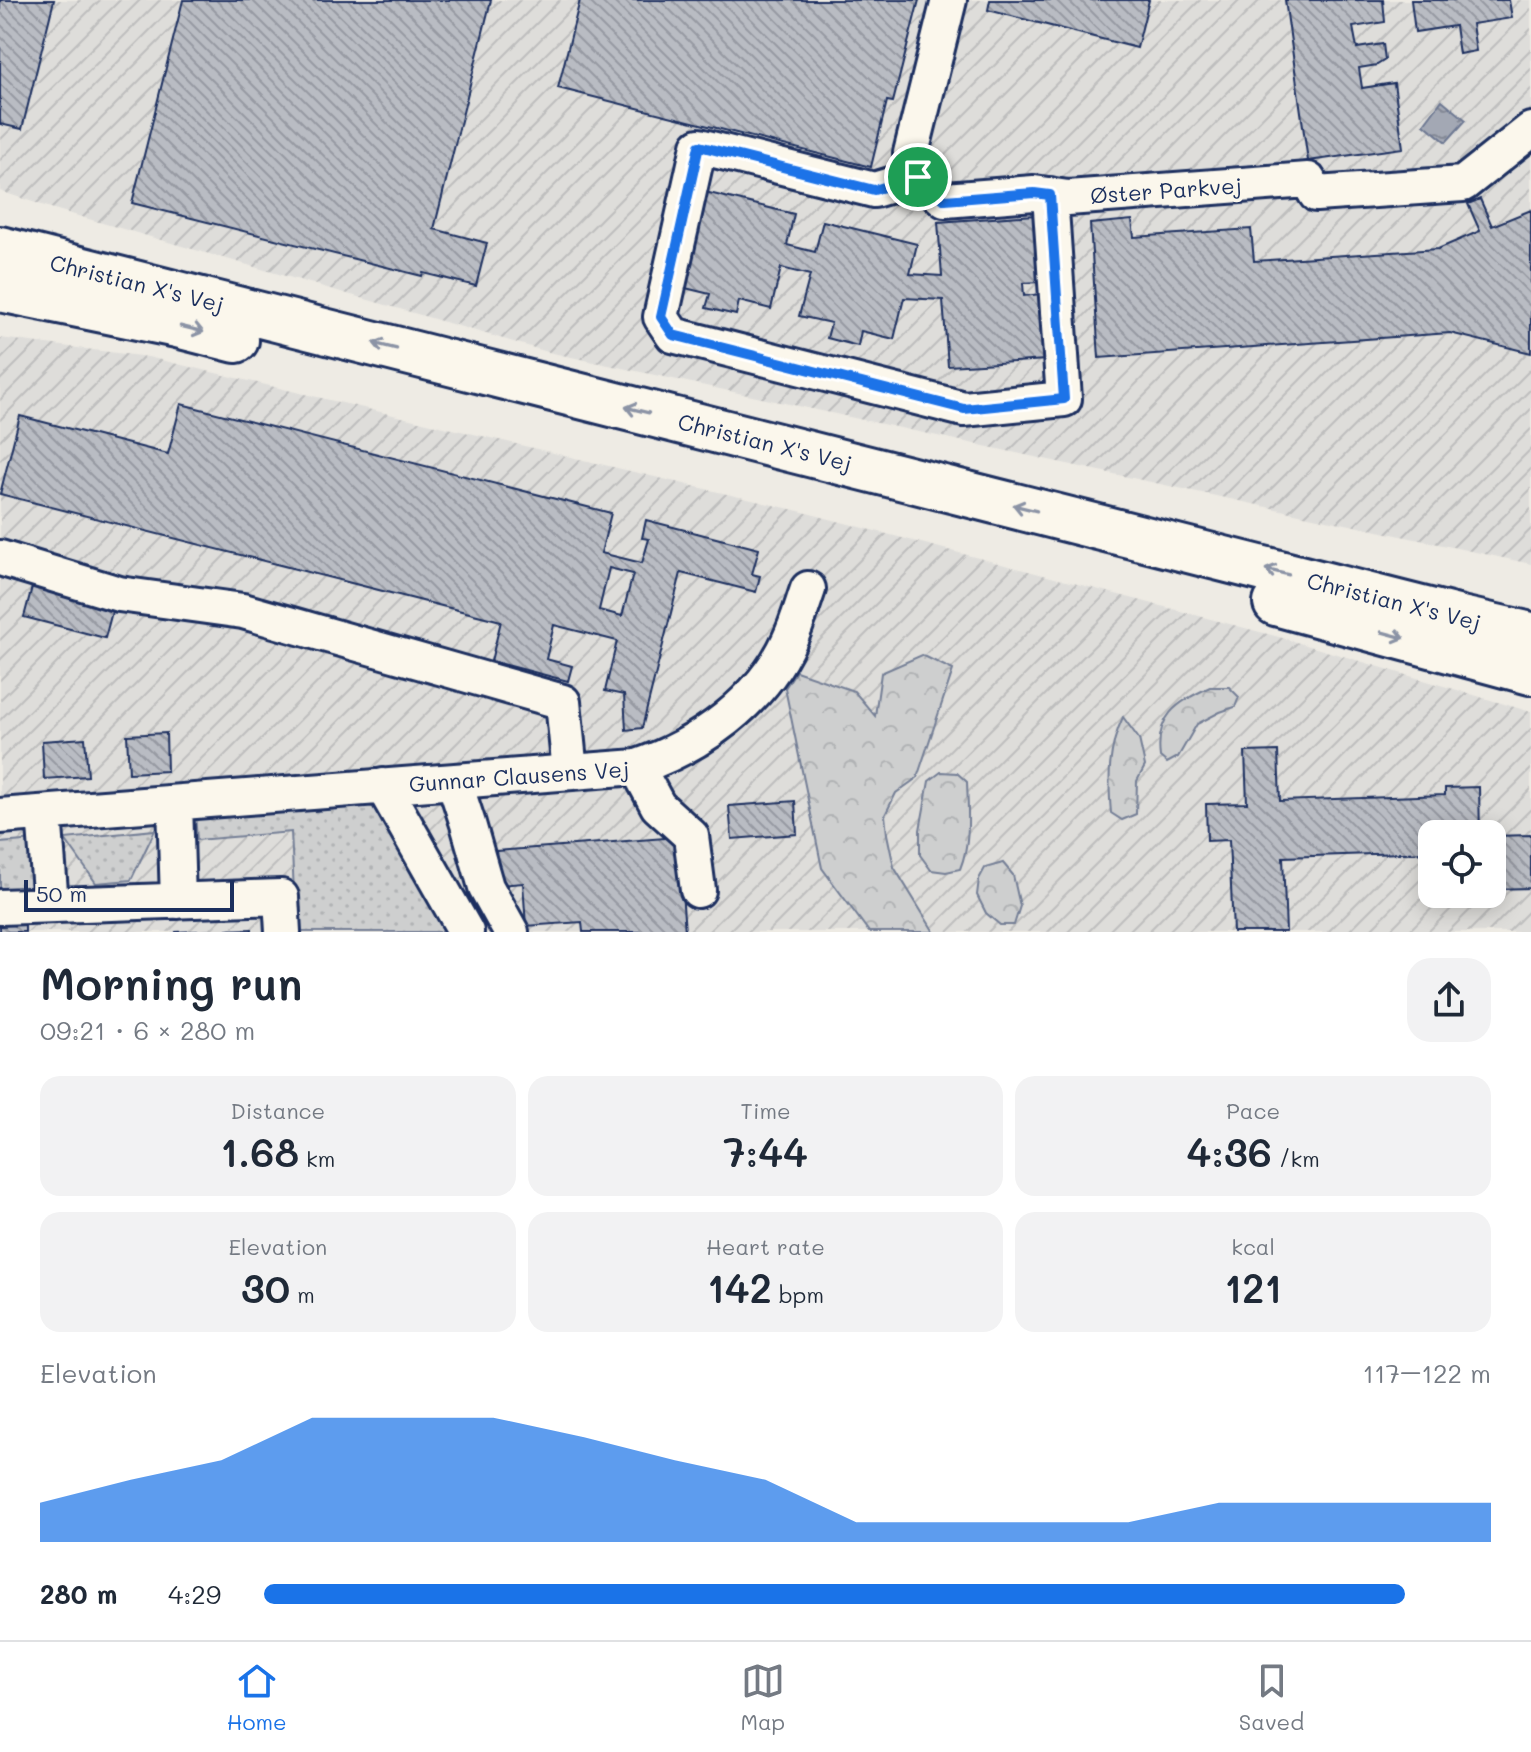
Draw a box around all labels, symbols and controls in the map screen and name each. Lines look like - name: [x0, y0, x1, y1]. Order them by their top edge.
- pin: [884, 143, 952, 211]
- icon: arrive: [896, 155, 940, 199]
- street label: Øster Parkvej: [1089, 170, 1243, 210]
- street label: Christian X's Vej: [47, 247, 227, 319]
- one-way arrow: [179, 322, 204, 337]
- one-way arrow: [373, 338, 398, 353]
- one-way arrow: [625, 401, 650, 416]
- street label: Christian X's Vej: [675, 406, 855, 478]
- one-way arrow: [1012, 500, 1038, 515]
- one-way arrow: [1264, 564, 1290, 579]
- street label: Christian X's Vej: [1304, 565, 1484, 637]
- one-way arrow: [1380, 628, 1406, 643]
- street label: Gunnar Clausens Vej: [408, 754, 630, 798]
- map controls: [1418, 820, 1506, 908]
- button: locate: [1418, 820, 1506, 908]
- scale bar: [24, 876, 234, 912]
- text: 50 m: [36, 879, 87, 908]
- text: Morning run: [40, 954, 303, 1011]
- button: share: [1407, 958, 1491, 1042]
- text: 09:21 · 6 × 280 m: [40, 1013, 255, 1047]
- text: Distance: [230, 1096, 325, 1125]
- text: Time: [740, 1096, 791, 1125]
- text: Pace: [1226, 1096, 1280, 1125]
- text: 1.68: [220, 1125, 299, 1177]
- text: 7:44: [723, 1125, 808, 1177]
- text: 4:36: [1187, 1125, 1272, 1177]
- text: km: [299, 1144, 335, 1173]
- text: /km: [1272, 1144, 1320, 1173]
- text: Elevation: [228, 1232, 327, 1261]
- text: Heart rate: [706, 1232, 825, 1261]
- text: kcal: [1231, 1232, 1275, 1261]
- text: 30: [241, 1261, 290, 1313]
- text: 142: [707, 1261, 772, 1313]
- text: 121: [1224, 1261, 1282, 1313]
- text: m: [290, 1280, 315, 1309]
- text: bpm: [772, 1280, 824, 1309]
- text: Elevation: [40, 1356, 157, 1390]
- text: 117–122 m: [1362, 1356, 1491, 1390]
- text: 280 m: [40, 1577, 117, 1611]
- text: 4:29: [168, 1577, 221, 1611]
- tab: Home: [227, 1659, 287, 1736]
- tab: Map: [740, 1659, 785, 1736]
- tab: Saved: [1239, 1659, 1304, 1736]

